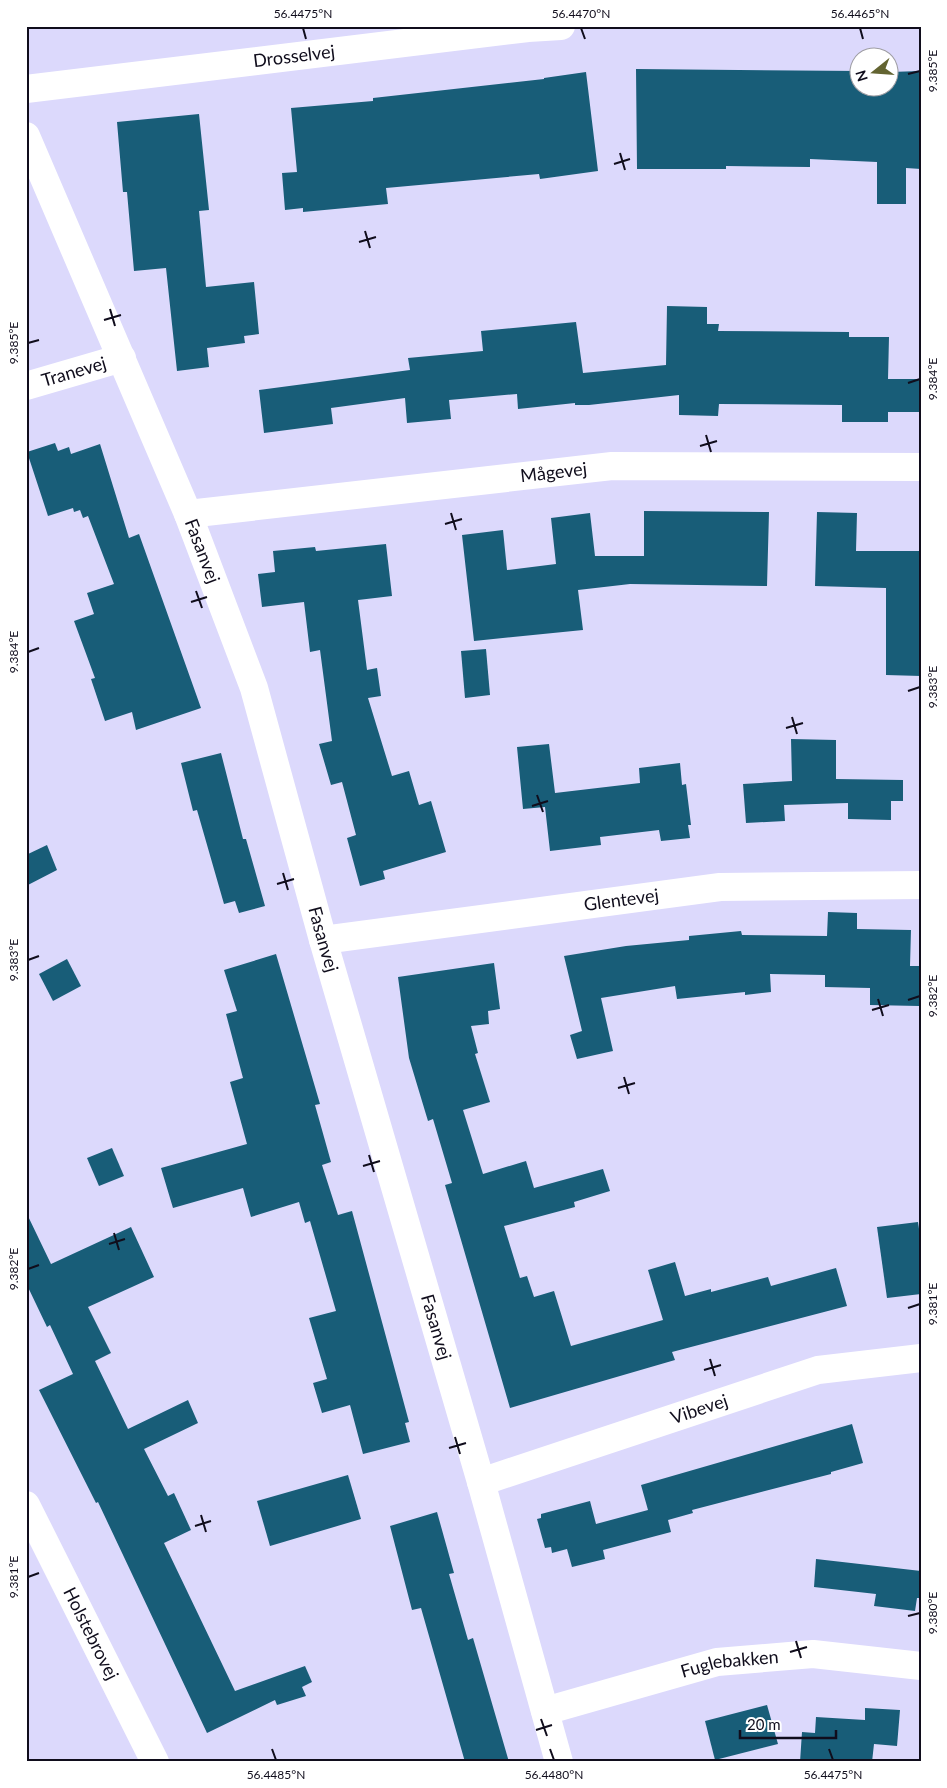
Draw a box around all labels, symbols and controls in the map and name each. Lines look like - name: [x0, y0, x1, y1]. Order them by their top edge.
- text: 56.4475°N: [274, 6, 332, 21]
- text: 56.4470°N: [552, 6, 610, 21]
- text: 56.4465°N: [831, 6, 889, 21]
- street label: Drosselvej: [252, 40, 336, 71]
- north arrow: [850, 48, 900, 98]
- text: 9.385°E: [925, 50, 940, 92]
- text: N: [851, 68, 871, 84]
- text: 9.385°E: [6, 322, 21, 364]
- street label: Tranevej: [39, 351, 109, 391]
- text: 9.384°E: [925, 358, 940, 400]
- street label: Mågevej: [519, 457, 588, 486]
- street label: Fasanvej: [181, 515, 225, 586]
- text: 9.384°E: [6, 631, 21, 673]
- text: 9.383°E: [925, 666, 940, 708]
- street label: Glentevej: [582, 883, 660, 915]
- street label: Fasanvej: [304, 904, 344, 975]
- text: 9.383°E: [6, 939, 21, 981]
- text: 9.382°E: [925, 975, 940, 1017]
- text: 9.382°E: [6, 1248, 21, 1290]
- text: 9.381°E: [925, 1283, 940, 1325]
- street label: Fasanvej: [417, 1292, 457, 1362]
- street label: Vibevej: [668, 1389, 730, 1428]
- text: 9.381°E: [6, 1556, 21, 1598]
- street label: Holstebrovej: [59, 1583, 124, 1683]
- text: 9.380°E: [925, 1592, 940, 1634]
- street label: Fuglebakken: [678, 1645, 779, 1682]
- scale bar: [740, 1708, 836, 1740]
- text: 20 m: [747, 1715, 781, 1733]
- text: 56.4485°N: [247, 1767, 305, 1782]
- text: 56.4480°N: [525, 1767, 583, 1782]
- text: 56.4475°N: [804, 1767, 862, 1782]

